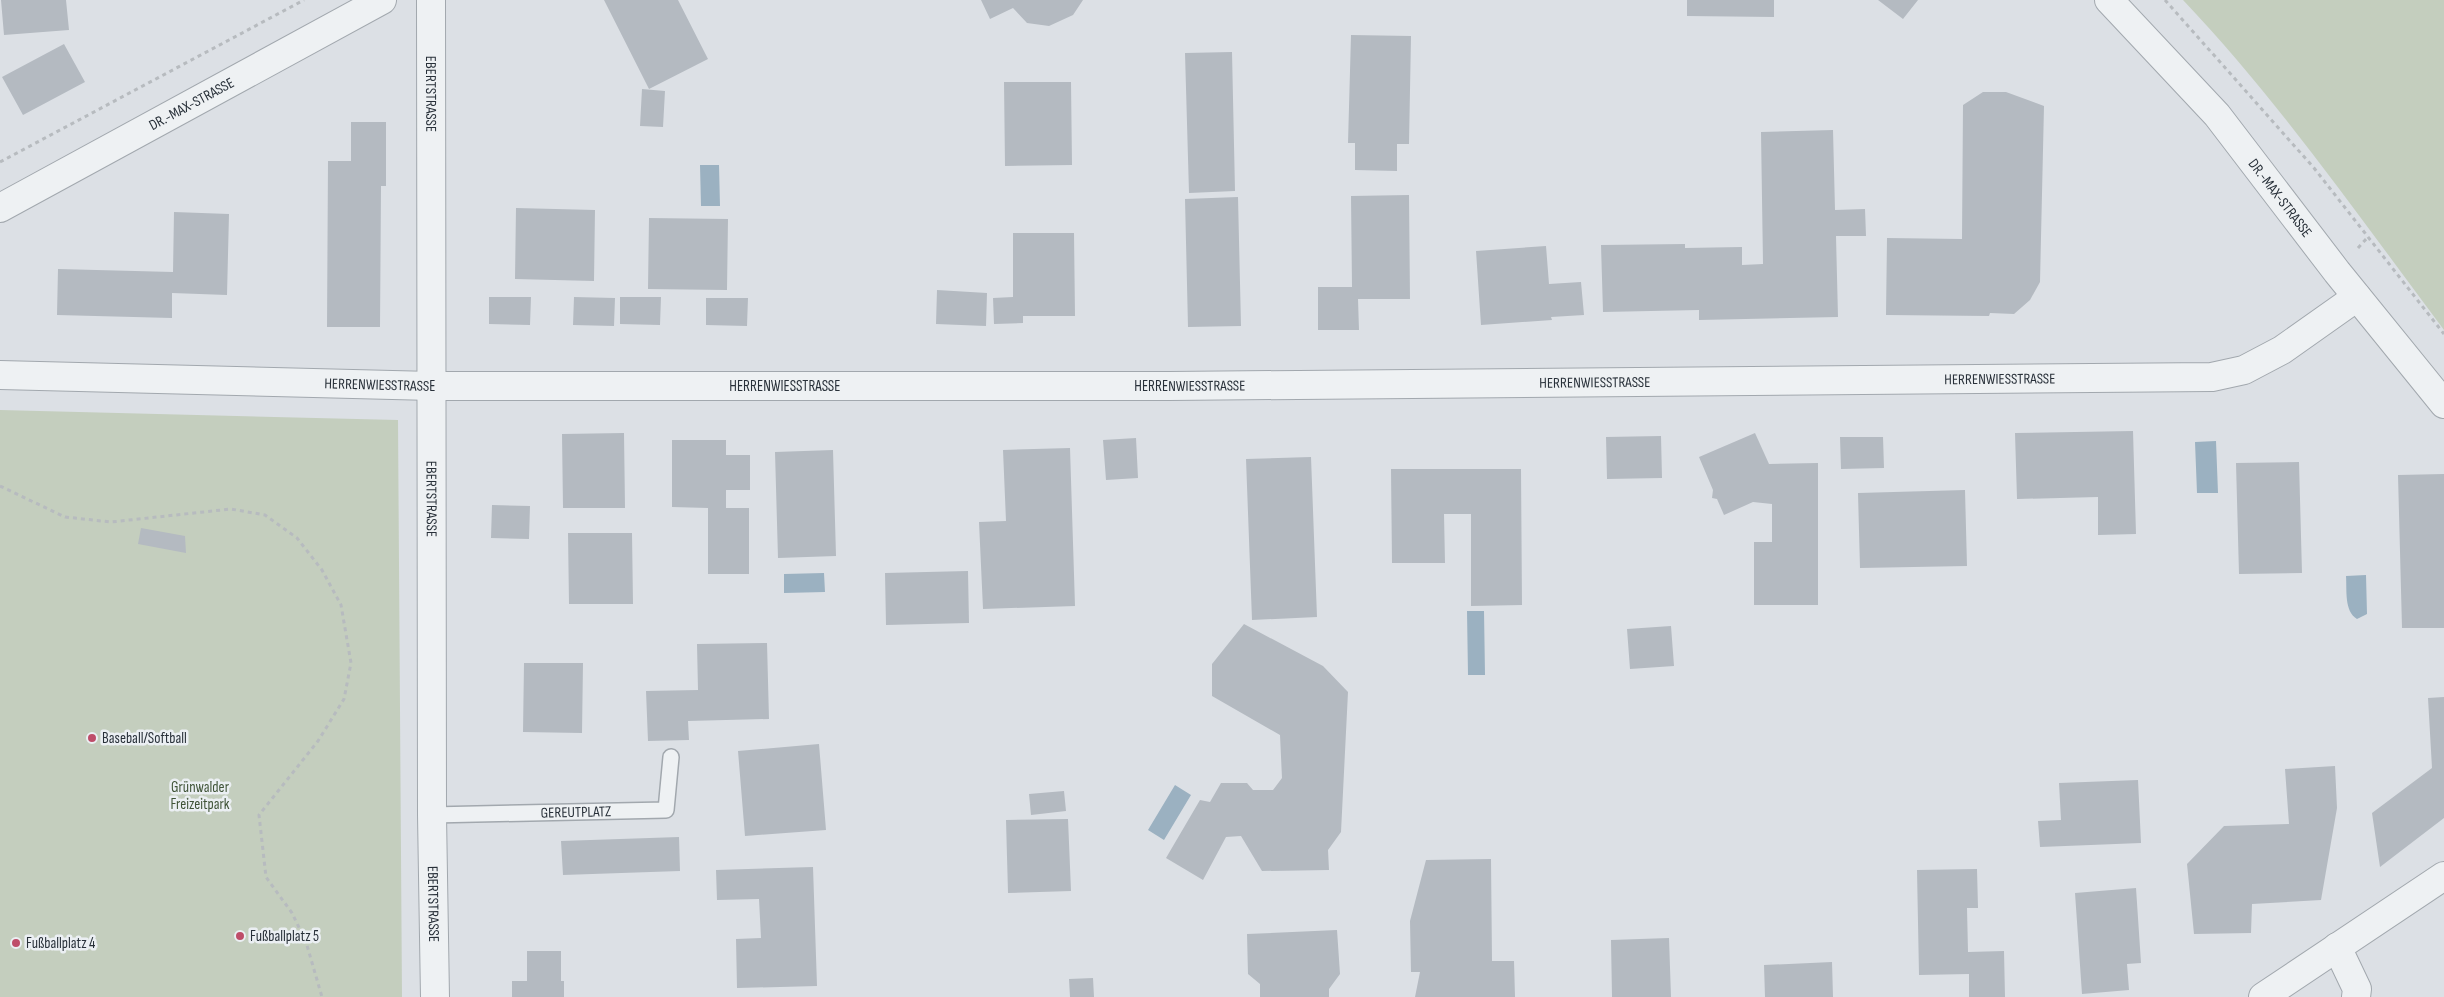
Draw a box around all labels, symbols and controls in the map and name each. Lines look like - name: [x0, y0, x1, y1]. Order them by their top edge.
- street label: EBERTSTRASSE: [421, 56, 440, 132]
- street label: DR.-MAX-STRASSE: [146, 73, 237, 135]
- street label: DR.-MAX-STRASSE: [2244, 155, 2316, 241]
- street label: HERRENWIESSTRASSE: [1944, 369, 2055, 389]
- street label: HERRENWIESSTRASSE: [1539, 373, 1651, 393]
- street label: HERRENWIESSTRASSE: [324, 374, 435, 396]
- street label: HERRENWIESSTRASSE: [1134, 376, 1246, 396]
- street label: HERRENWIESSTRASSE: [729, 377, 840, 396]
- street label: EBERTSTRASSE: [422, 461, 441, 537]
- place label: Baseball/Softball: [102, 729, 187, 748]
- marker: Baseball/Softball: [86, 732, 98, 744]
- park label: Grünwalder Freizeitpark: [170, 778, 230, 814]
- street label: GEREUTPLATZ: [541, 802, 611, 823]
- street label: EBERTSTRASSE: [423, 866, 443, 942]
- place label: Fußballplatz 5: [250, 927, 319, 946]
- marker: Fußballplatz 5: [234, 930, 246, 942]
- place label: Fußballplatz 4: [26, 934, 95, 953]
- marker: Fußballplatz 4: [10, 937, 22, 949]

